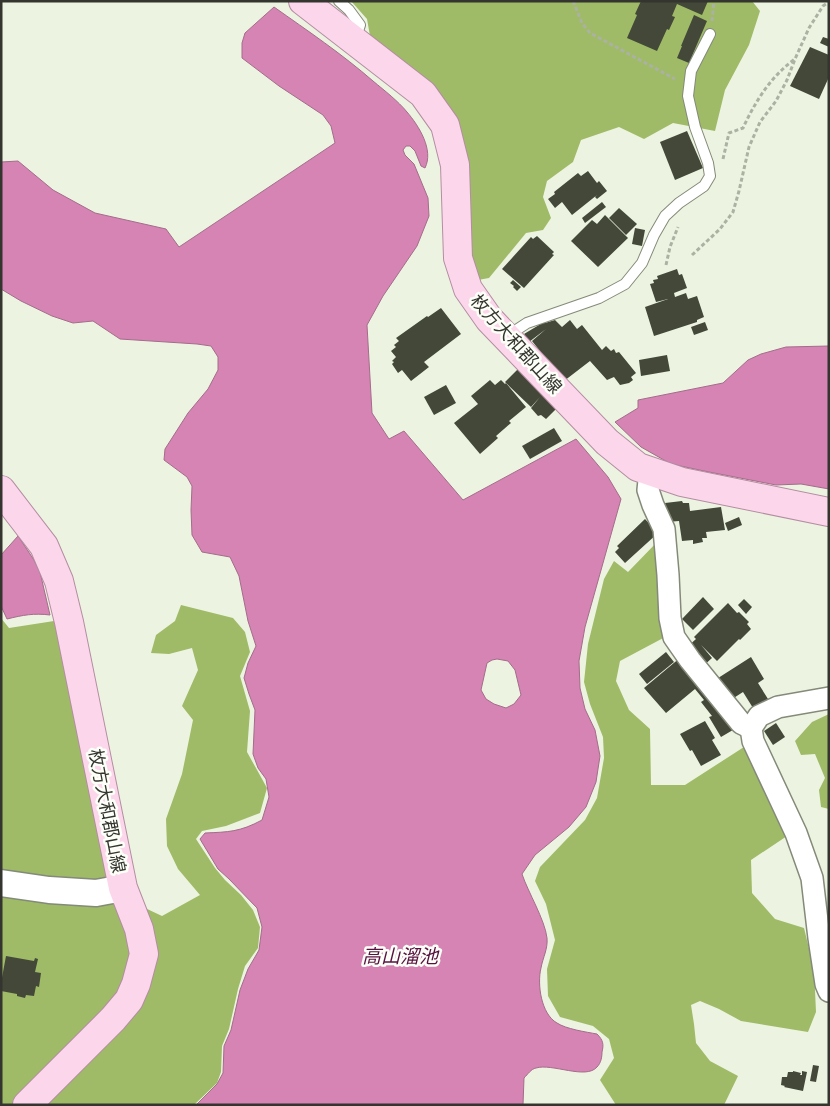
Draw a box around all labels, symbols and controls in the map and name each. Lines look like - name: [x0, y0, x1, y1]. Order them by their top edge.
- street label: 枚方大和郡山線: [466, 290, 566, 398]
- street label: 枚方大和郡山線: [85, 747, 130, 875]
- water label: 高山溜池: [362, 945, 440, 968]

